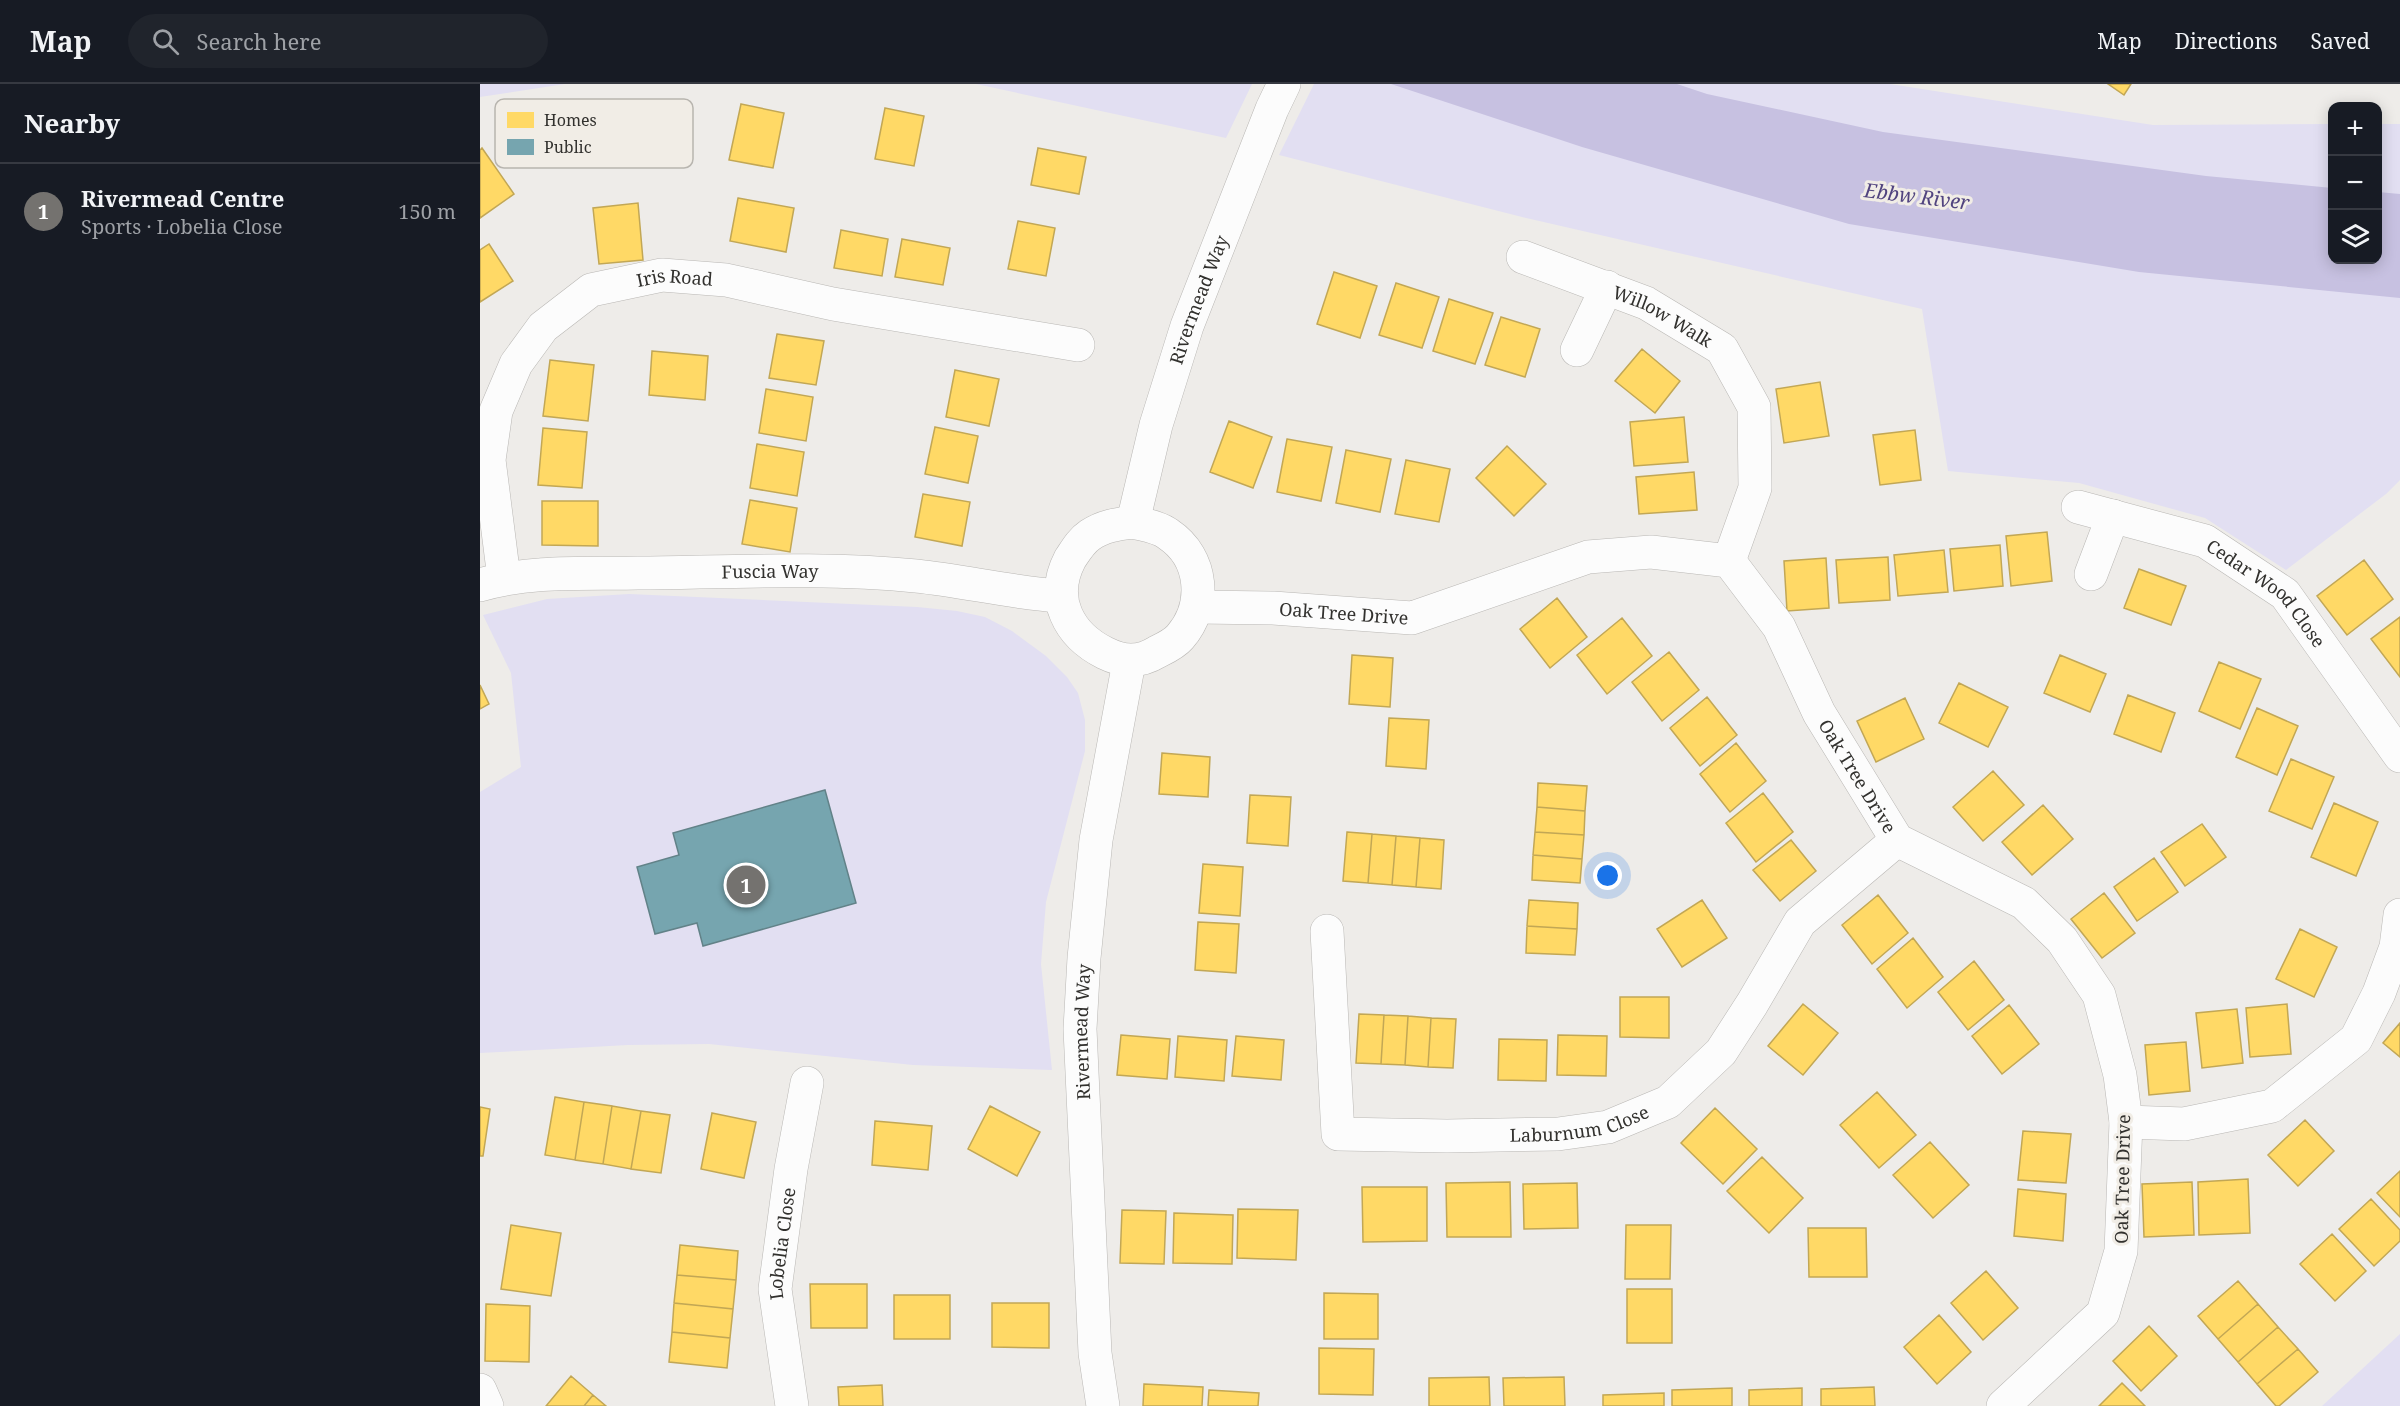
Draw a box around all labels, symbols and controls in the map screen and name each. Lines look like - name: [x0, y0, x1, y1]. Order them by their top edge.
- search box: [128, 14, 548, 68]
- text: Map: [30, 22, 92, 60]
- icon: search: [149, 25, 182, 58]
- text: Search here: [197, 26, 321, 56]
- text: Map: [2097, 27, 2142, 55]
- text: Directions: [2175, 27, 2277, 55]
- text: Saved: [2310, 27, 2370, 55]
- legend: [495, 99, 693, 168]
- map controls: [2328, 102, 2382, 264]
- button: +: [2328, 102, 2382, 156]
- text: Nearby: [24, 105, 120, 141]
- text: Homes: [544, 109, 597, 131]
- text: Public: [544, 136, 592, 158]
- button: −: [2328, 156, 2382, 210]
- water label: Ebbw River: [1862, 176, 1972, 216]
- text: Rivermead Centre: [81, 183, 284, 213]
- text: 1: [38, 198, 49, 225]
- text: 150 m: [398, 198, 456, 225]
- button: layers: [2328, 210, 2382, 264]
- text: Sports · Lobelia Close: [81, 213, 282, 240]
- street label: Rivermead Way: [1164, 231, 1234, 367]
- street label: Iris Road: [634, 263, 714, 292]
- street label: Willow Walk: [1610, 280, 1717, 353]
- street label: Cedar Wood Close: [2202, 533, 2331, 652]
- street label: Fuscia Way: [721, 559, 820, 584]
- street label: Oak Tree Drive: [1278, 596, 1409, 630]
- street label: Oak Tree Drive: [1814, 715, 1902, 838]
- your location: [1593, 861, 1622, 890]
- pin: 1: [726, 862, 766, 908]
- street label: Rivermead Way: [1068, 962, 1096, 1101]
- street label: Laburnum Close: [1509, 1099, 1652, 1147]
- street label: Oak Tree Drive: [2109, 1114, 2135, 1244]
- street label: Lobelia Close: [763, 1186, 800, 1301]

